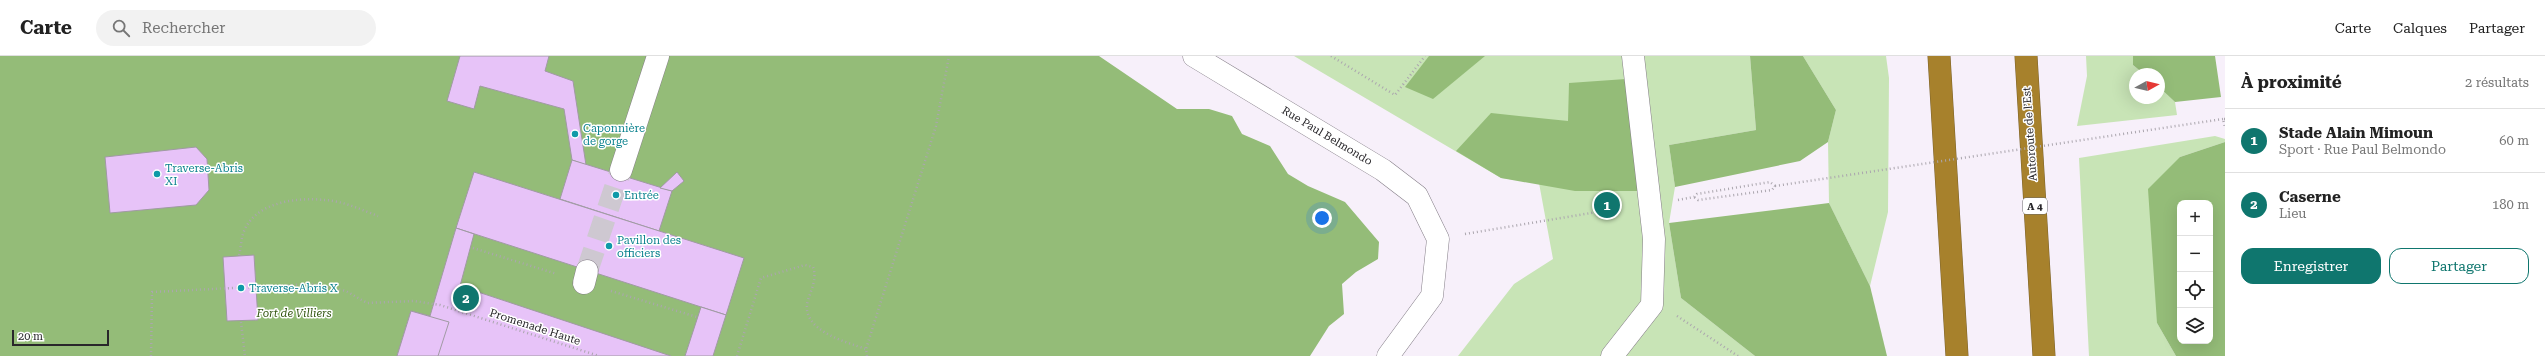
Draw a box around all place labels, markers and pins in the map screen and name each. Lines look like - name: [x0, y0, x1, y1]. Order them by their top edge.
- place label: Caponnière de gorge: [583, 122, 645, 148]
- marker: Caponnière de gorge: [570, 129, 580, 139]
- place label: Traverse-Abris XI: [165, 162, 243, 188]
- marker: Traverse-Abris XI: [152, 169, 162, 179]
- place label: Entrée: [624, 189, 659, 202]
- marker: Entrée: [611, 190, 621, 200]
- pin: 1: [1594, 190, 1620, 220]
- place label: Pavillon des officiers: [617, 234, 681, 260]
- marker: Pavillon des officiers: [604, 241, 614, 251]
- place label: Traverse-Abris X: [249, 282, 338, 295]
- marker: Traverse-Abris X: [236, 283, 246, 293]
- pin: 2: [453, 283, 479, 313]

